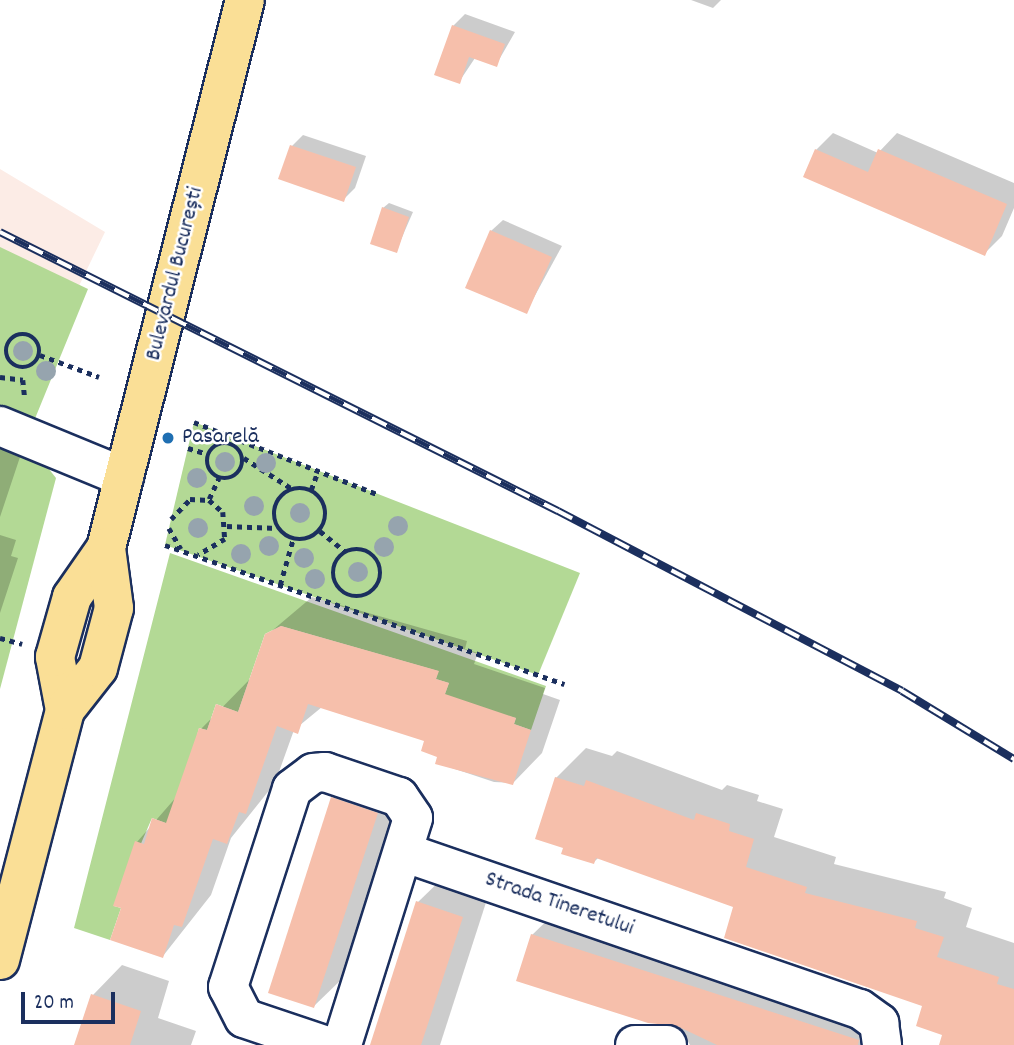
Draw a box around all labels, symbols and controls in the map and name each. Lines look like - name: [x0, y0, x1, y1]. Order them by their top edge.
- street label: Bulevardul București: [141, 184, 211, 364]
- place label: Pasarelă: [182, 424, 259, 452]
- marker: Pasarelă: [160, 430, 176, 446]
- street label: Strada Tineretului: [481, 867, 637, 943]
- scale bar: [24, 978, 119, 1022]
- text: 20 m: [34, 989, 74, 1019]

